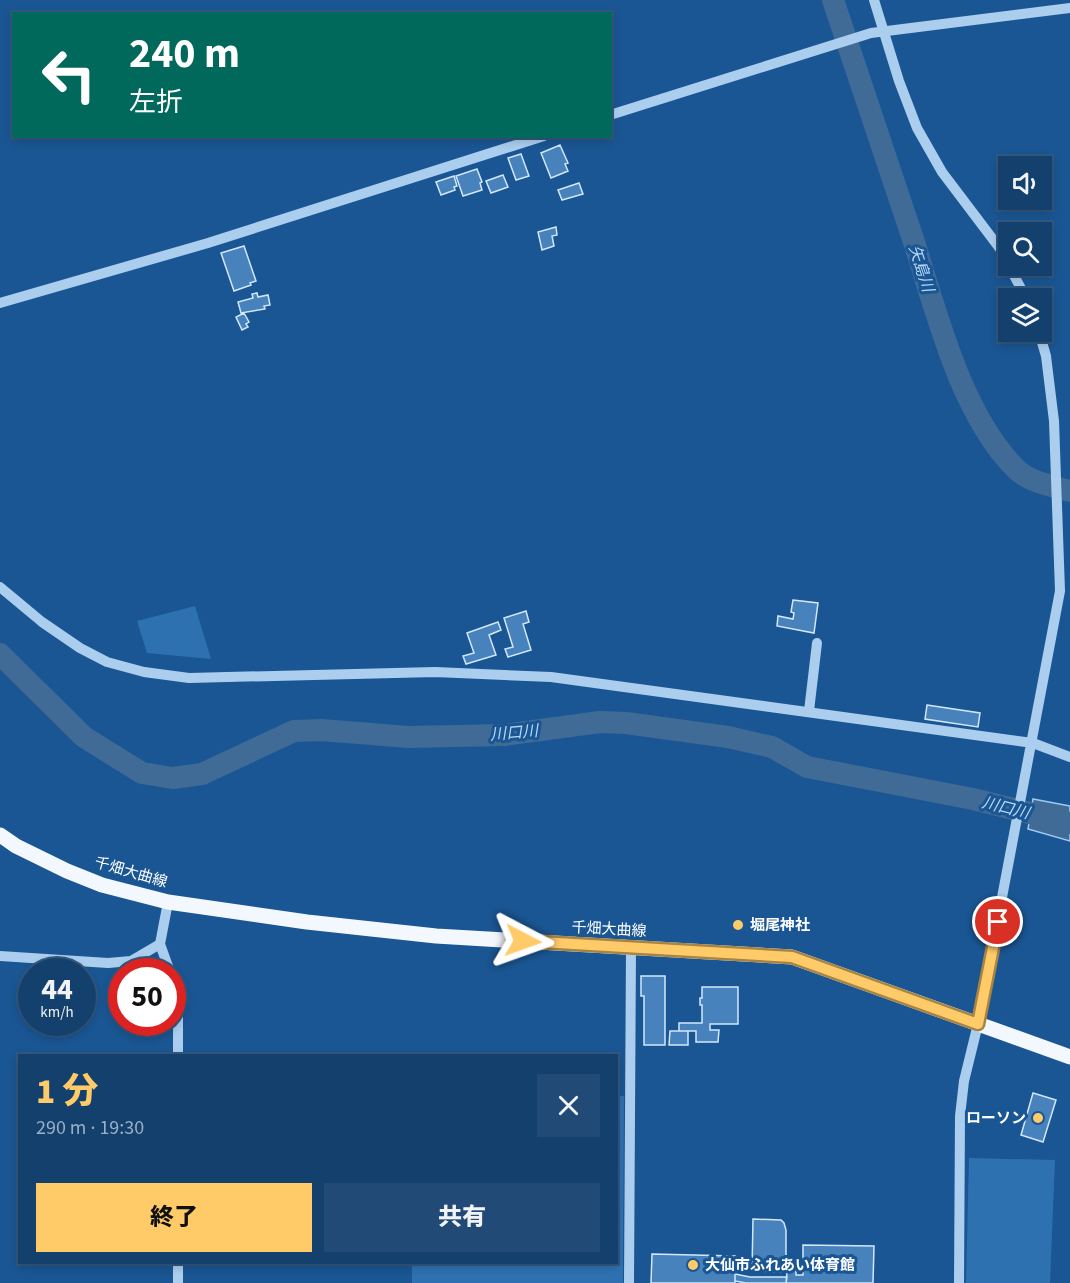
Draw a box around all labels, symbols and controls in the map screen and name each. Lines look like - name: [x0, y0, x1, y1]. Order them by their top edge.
- text: 240 m: [129, 24, 240, 84]
- icon: left: [30, 36, 108, 114]
- text: 左折: [129, 83, 183, 122]
- map controls: [998, 156, 1052, 342]
- button: sound: [998, 156, 1052, 210]
- button: search: [998, 222, 1052, 276]
- water label: 矢島川: [903, 242, 940, 296]
- button: layers: [998, 288, 1052, 342]
- water label: 川口川: [489, 720, 541, 746]
- water label: 川口川: [980, 791, 1034, 825]
- street label: 千畑大曲線: [92, 852, 170, 893]
- pin: [972, 896, 1023, 947]
- icon: arrive: [981, 905, 1014, 938]
- position arrow: [491, 909, 555, 973]
- place label: 堀尾神社: [750, 915, 810, 936]
- street label: 千畑大曲線: [571, 917, 647, 942]
- marker: 堀尾神社: [731, 918, 745, 932]
- speed limit sign: 50: [108, 958, 186, 1036]
- text: 44: [41, 968, 73, 1011]
- text: km/h: [40, 1002, 74, 1023]
- text: 1 分: [36, 1066, 98, 1117]
- button: close: [537, 1074, 600, 1137]
- place label: ローソン: [966, 1108, 1026, 1129]
- marker: ローソン: [1031, 1111, 1045, 1125]
- text: 290 m · 19:30: [36, 1114, 144, 1142]
- button: 終了: [36, 1183, 312, 1252]
- button: 共有: [324, 1183, 600, 1252]
- place label: 大仙市ふれあい体育館: [705, 1255, 855, 1276]
- marker: 大仙市ふれあい体育館: [686, 1258, 700, 1272]

